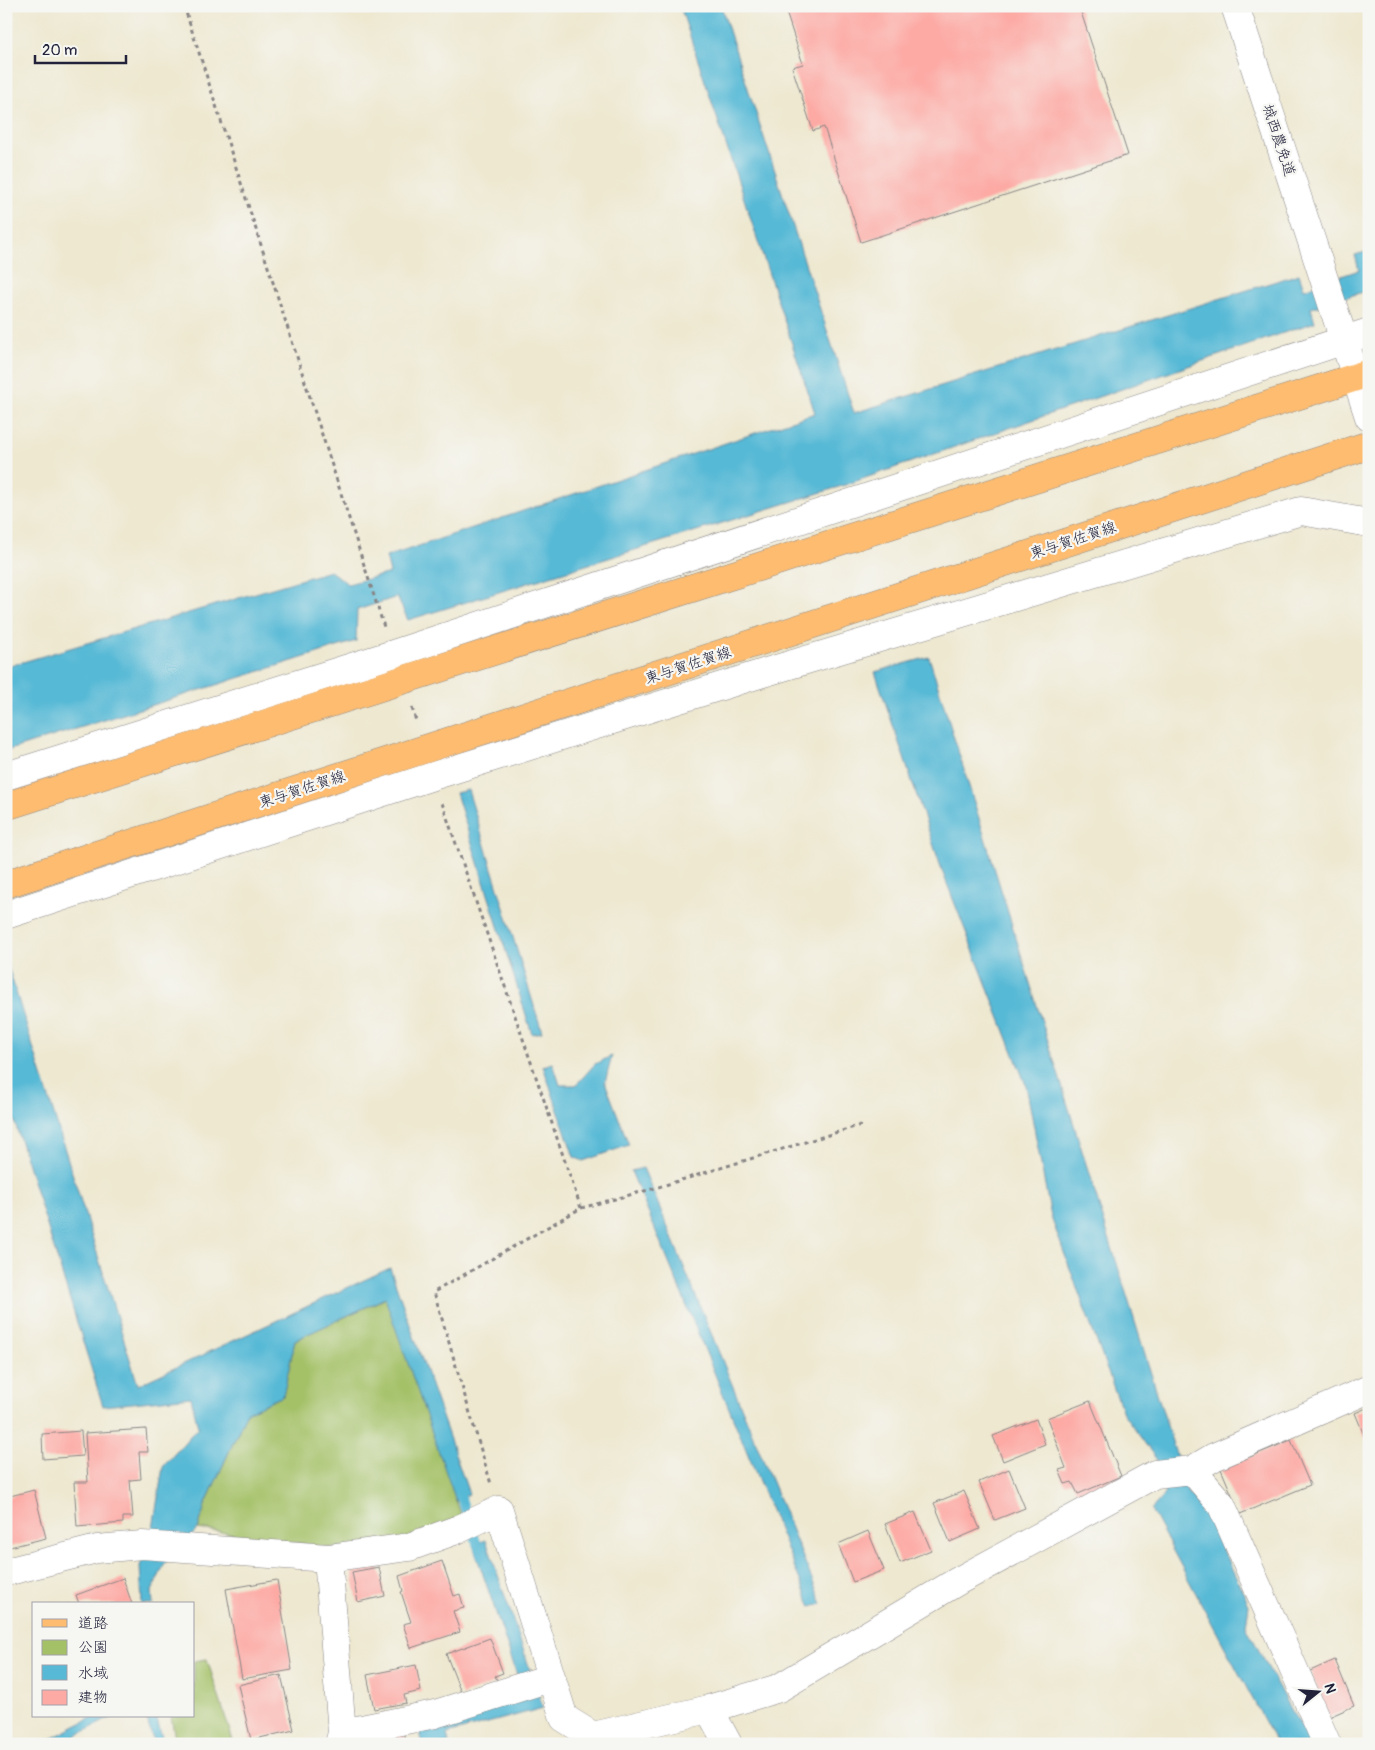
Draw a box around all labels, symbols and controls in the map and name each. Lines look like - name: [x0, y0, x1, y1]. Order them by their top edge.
- scale bar: [35, 32, 126, 64]
- text: 20 m: [42, 41, 77, 60]
- street label: 城西農免道: [1258, 102, 1299, 179]
- street label: 東与賀佐賀線: [1027, 518, 1119, 563]
- street label: 東与賀佐賀線: [642, 643, 734, 688]
- street label: 東与賀佐賀線: [256, 767, 348, 812]
- legend: [32, 1602, 195, 1718]
- text: 道路: [78, 1614, 108, 1633]
- text: 公園: [78, 1638, 108, 1657]
- text: 水域: [78, 1664, 108, 1683]
- north arrow: [1292, 1668, 1342, 1718]
- text: N: [1320, 1681, 1339, 1695]
- text: 建物: [78, 1688, 108, 1707]

